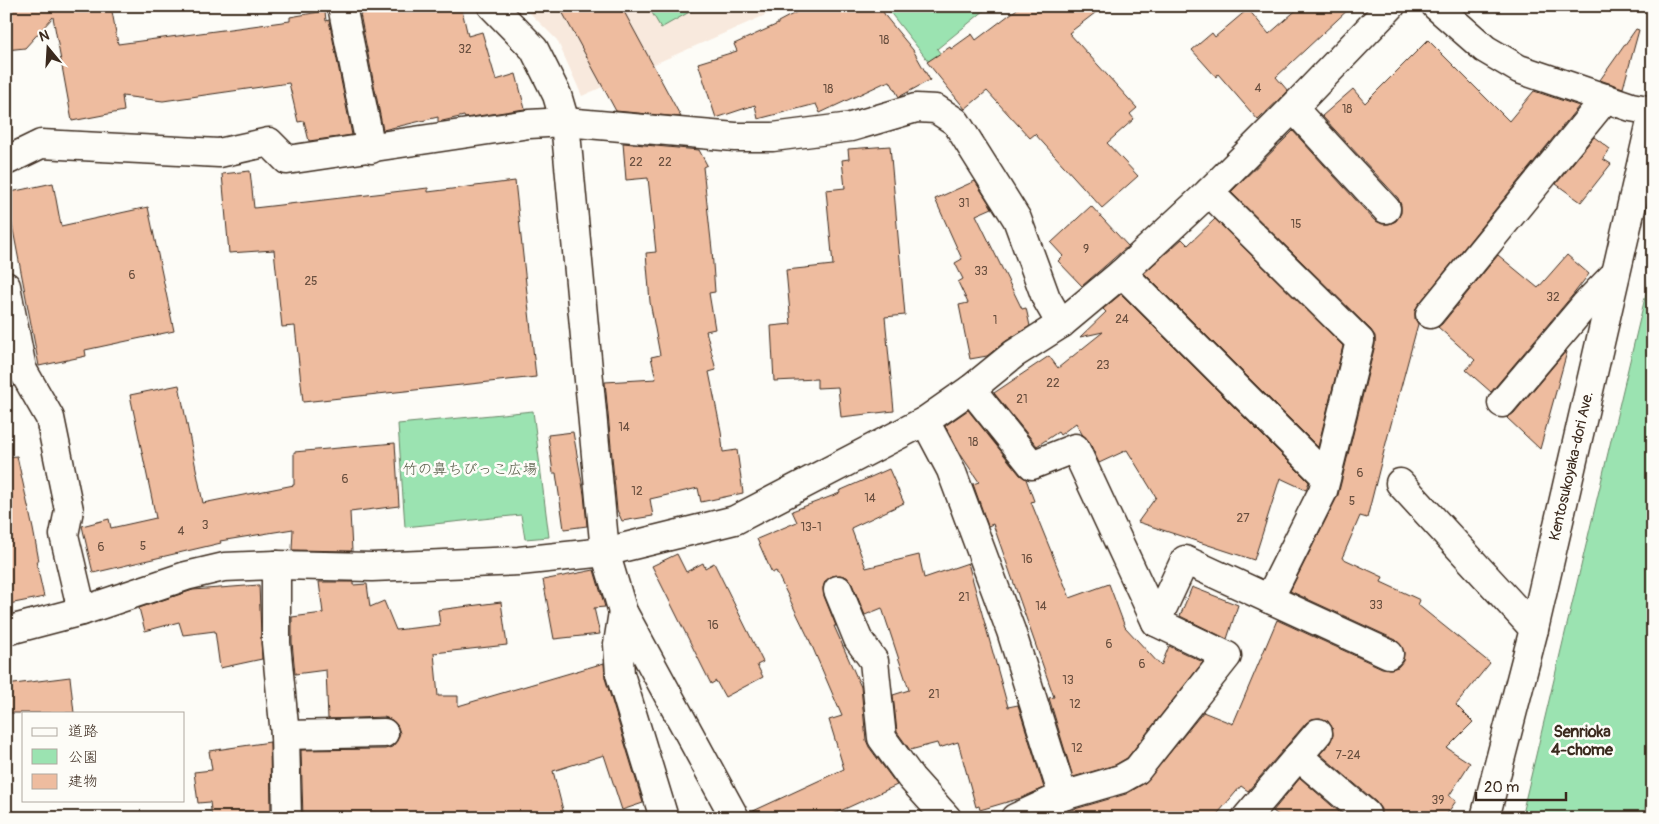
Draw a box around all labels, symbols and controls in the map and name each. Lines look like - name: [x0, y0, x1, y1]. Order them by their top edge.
- north arrow: [22, 22, 72, 72]
- text: N: [37, 27, 51, 46]
- house number: 18: [879, 33, 889, 48]
- house number: 32: [458, 42, 472, 57]
- house number: 4: [1255, 81, 1262, 96]
- house number: 18: [823, 82, 833, 97]
- house number: 18: [1342, 102, 1352, 117]
- house number: 22: [629, 155, 643, 170]
- house number: 22: [658, 155, 672, 170]
- house number: 31: [958, 196, 970, 211]
- house number: 15: [1290, 217, 1302, 232]
- house number: 9: [1083, 242, 1089, 257]
- house number: 33: [974, 264, 988, 279]
- house number: 6: [129, 268, 136, 283]
- house number: 25: [304, 274, 318, 289]
- house number: 32: [1546, 290, 1560, 305]
- house number: 24: [1115, 312, 1129, 327]
- house number: 1: [993, 313, 997, 328]
- house number: 23: [1096, 358, 1110, 373]
- house number: 22: [1046, 376, 1060, 391]
- street label: Kentosukoyaka-dori Ave.: [1545, 390, 1598, 543]
- house number: 21: [1016, 392, 1028, 407]
- house number: 14: [618, 420, 630, 435]
- house number: 18: [968, 435, 978, 450]
- park label: 竹の鼻ちびっこ広場: [402, 460, 538, 479]
- house number: 6: [1357, 466, 1364, 481]
- house number: 6: [342, 472, 349, 487]
- house number: 12: [631, 484, 643, 499]
- house number: 14: [864, 491, 876, 506]
- house number: 5: [1349, 494, 1355, 509]
- house number: 27: [1236, 511, 1250, 526]
- house number: 3: [202, 518, 209, 533]
- house number: 13-1: [800, 520, 822, 535]
- house number: 4: [178, 524, 185, 539]
- house number: 5: [140, 539, 146, 554]
- house number: 6: [98, 540, 105, 555]
- house number: 16: [1021, 552, 1033, 567]
- house number: 21: [958, 590, 970, 605]
- house number: 33: [1369, 598, 1383, 613]
- house number: 14: [1035, 599, 1047, 614]
- house number: 16: [707, 618, 719, 633]
- house number: 6: [1106, 637, 1113, 652]
- house number: 6: [1139, 657, 1146, 672]
- house number: 13: [1062, 673, 1074, 688]
- house number: 21: [928, 687, 940, 702]
- house number: 12: [1069, 697, 1081, 712]
- legend: [22, 712, 185, 802]
- text: 道路: [68, 722, 98, 741]
- district label: Senrioka 4-chome: [1551, 722, 1614, 760]
- house number: 12: [1071, 741, 1083, 756]
- text: 公園: [68, 748, 98, 767]
- house number: 7-24: [1335, 748, 1361, 763]
- scale bar: [1476, 769, 1566, 801]
- text: 建物: [68, 772, 98, 791]
- text: 20 m: [1484, 778, 1519, 797]
- house number: 39: [1432, 793, 1444, 808]

